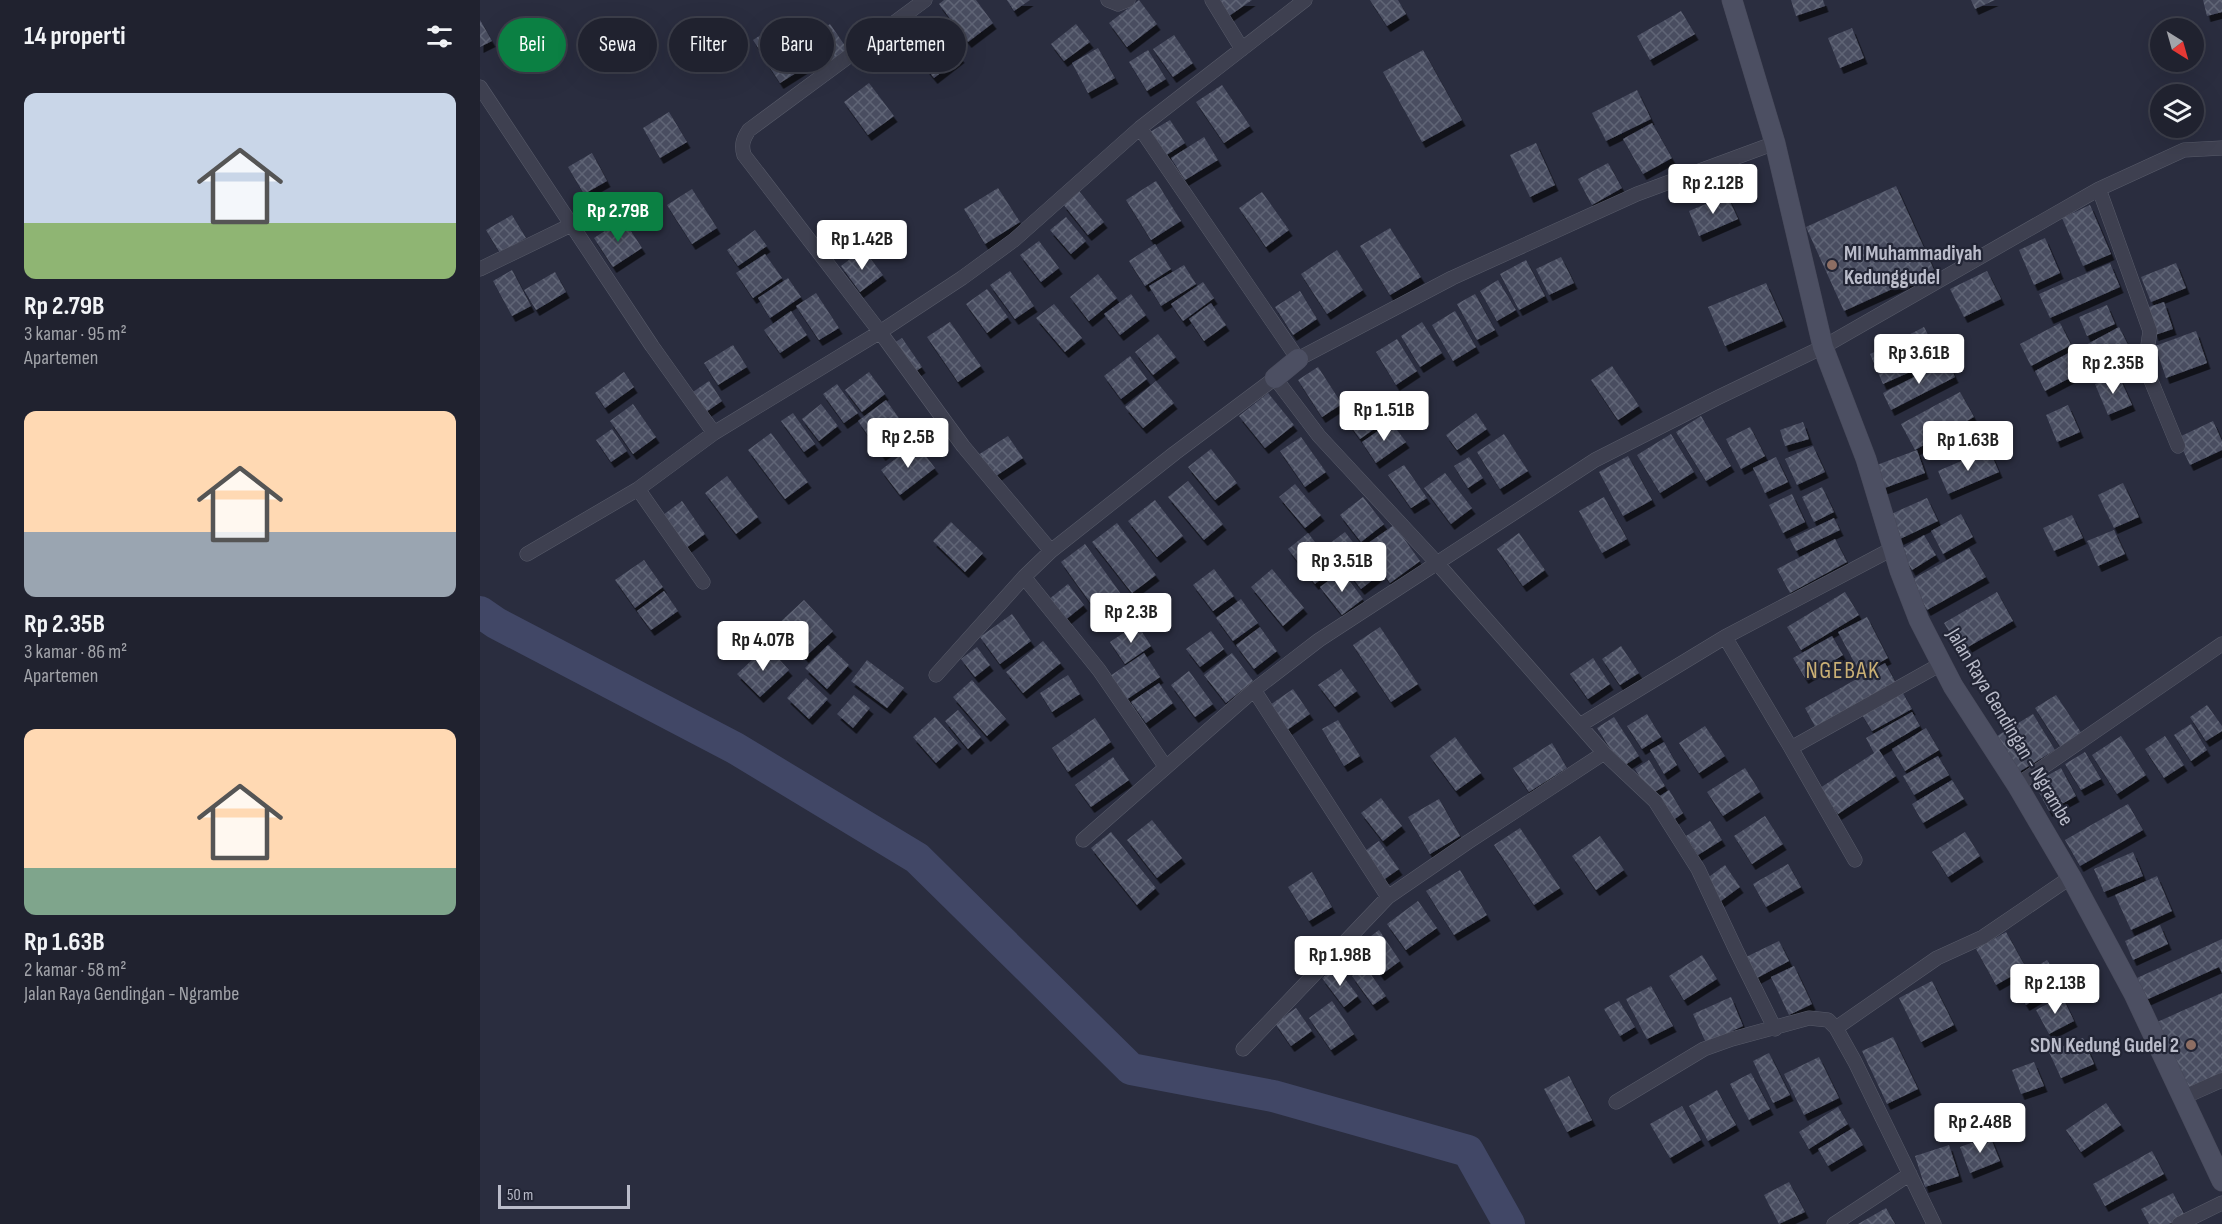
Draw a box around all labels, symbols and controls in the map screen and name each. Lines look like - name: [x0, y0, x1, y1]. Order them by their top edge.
- chip: Beli: [498, 18, 566, 72]
- chip: Sewa: [578, 18, 657, 72]
- chip: Filter: [669, 18, 748, 72]
- chip: Baru: [760, 18, 834, 72]
- chip: Apartemen: [846, 18, 966, 72]
- north arrow: [2150, 18, 2204, 72]
- map controls: [2150, 18, 2204, 138]
- icon: filters: [423, 20, 456, 53]
- text: 14 properti: [24, 21, 126, 52]
- button: layers: [2150, 84, 2204, 138]
- icon: home: [186, 132, 294, 240]
- pin: Rp 2.12B: [1651, 164, 1775, 215]
- text: Rp 2.12B: [1682, 171, 1744, 195]
- pin: Rp 2.79B: [556, 192, 680, 243]
- text: Rp 2.79B: [587, 199, 649, 223]
- pin: Rp 1.42B: [800, 220, 924, 271]
- text: Rp 1.42B: [831, 227, 893, 251]
- place label: MI Muhammadiyah Kedunggudel: [1844, 241, 1982, 290]
- marker: MI Muhammadiyah Kedunggudel: [1825, 258, 1839, 272]
- text: Rp 2.79B: [24, 291, 104, 322]
- text: 3 kamar · 95 m²: [24, 322, 127, 346]
- pin: Rp 3.61B: [1857, 334, 1981, 385]
- text: Rp 3.61B: [1888, 341, 1950, 365]
- pin: Rp 2.35B: [2051, 344, 2175, 395]
- text: Apartemen: [24, 346, 98, 370]
- text: Rp 2.35B: [2082, 351, 2144, 375]
- pin: Rp 1.51B: [1322, 391, 1446, 442]
- text: Rp 1.51B: [1354, 398, 1414, 422]
- pin: Rp 2.5B: [853, 418, 963, 469]
- pin: Rp 1.63B: [1906, 421, 2030, 472]
- text: Rp 2.5B: [881, 425, 935, 449]
- text: Rp 1.63B: [1937, 428, 1999, 452]
- icon: home: [186, 450, 294, 558]
- pin: Rp 3.51B: [1280, 542, 1404, 593]
- text: Rp 3.51B: [1311, 549, 1373, 573]
- pin: Rp 2.3B: [1076, 593, 1186, 644]
- text: Rp 2.3B: [1104, 600, 1158, 624]
- text: Rp 2.35B: [24, 609, 105, 640]
- pin: Rp 4.07B: [701, 621, 825, 672]
- street label: Jalan Raya Gendingan - Ngrambe: [1941, 623, 2079, 830]
- text: Rp 4.07B: [732, 628, 794, 652]
- text: 3 kamar · 86 m²: [24, 640, 127, 664]
- district label: NGEBAK: [1806, 656, 1880, 685]
- text: Apartemen: [24, 664, 98, 688]
- icon: home: [186, 768, 294, 876]
- text: Rp 1.63B: [24, 927, 105, 958]
- pin: Rp 1.98B: [1278, 936, 1402, 987]
- text: Rp 1.98B: [1309, 943, 1371, 967]
- text: 2 kamar · 58 m²: [24, 958, 126, 982]
- pin: Rp 2.13B: [1993, 964, 2117, 1015]
- text: Rp 2.13B: [2024, 971, 2086, 995]
- text: Jalan Raya Gendingan - Ngrambe: [24, 982, 239, 1006]
- place label: SDN Kedung Gudel 2: [2030, 1033, 2179, 1058]
- marker: SDN Kedung Gudel 2: [2184, 1038, 2198, 1052]
- pin: Rp 2.48B: [1918, 1103, 2042, 1154]
- text: Rp 2.48B: [1948, 1110, 2012, 1134]
- scale bar: [498, 1182, 630, 1210]
- text: 50 m: [507, 1186, 533, 1205]

